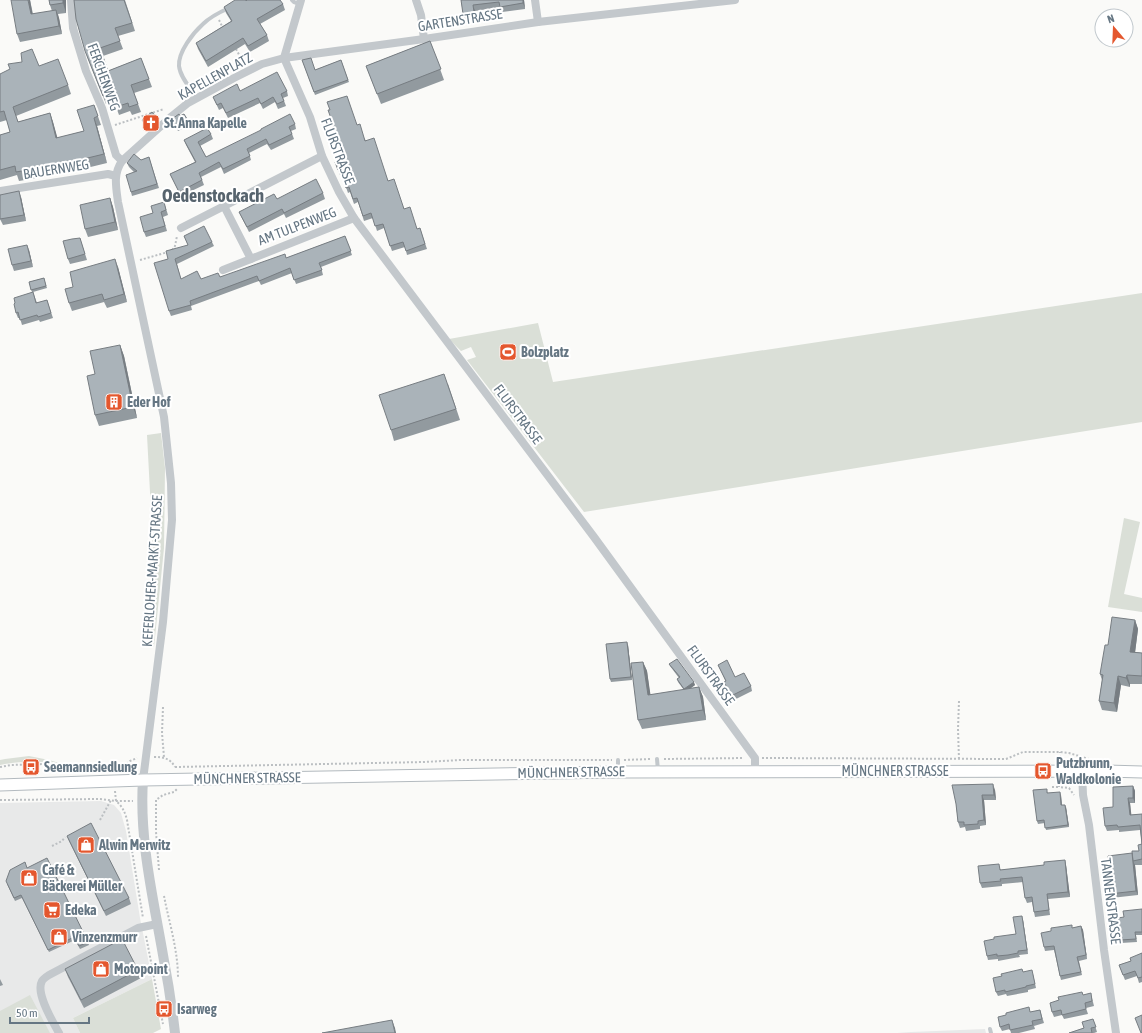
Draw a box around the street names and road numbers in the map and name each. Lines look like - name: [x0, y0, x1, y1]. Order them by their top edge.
- street label: GARTENSTRASSE: [417, 5, 503, 35]
- street label: FERCHENWEG: [84, 41, 124, 113]
- street label: KAPELLENPLATZ: [175, 49, 255, 103]
- street label: FLURSTRASSE: [318, 115, 358, 187]
- street label: BAUERNWEG: [22, 156, 90, 182]
- street label: AM TULPENWEG: [256, 204, 338, 248]
- street label: FLURSTRASSE: [491, 381, 545, 447]
- street label: KEFERLOHER-MARKT-STRASSE: [139, 495, 165, 647]
- street label: FLURSTRASSE: [684, 642, 738, 708]
- street label: MÜNCHNER STRASSE: [517, 763, 625, 781]
- street label: MÜNCHNER STRASSE: [841, 763, 949, 779]
- street label: MÜNCHNER STRASSE: [193, 769, 301, 787]
- street label: TANNENSTRASSE: [1098, 857, 1124, 945]

